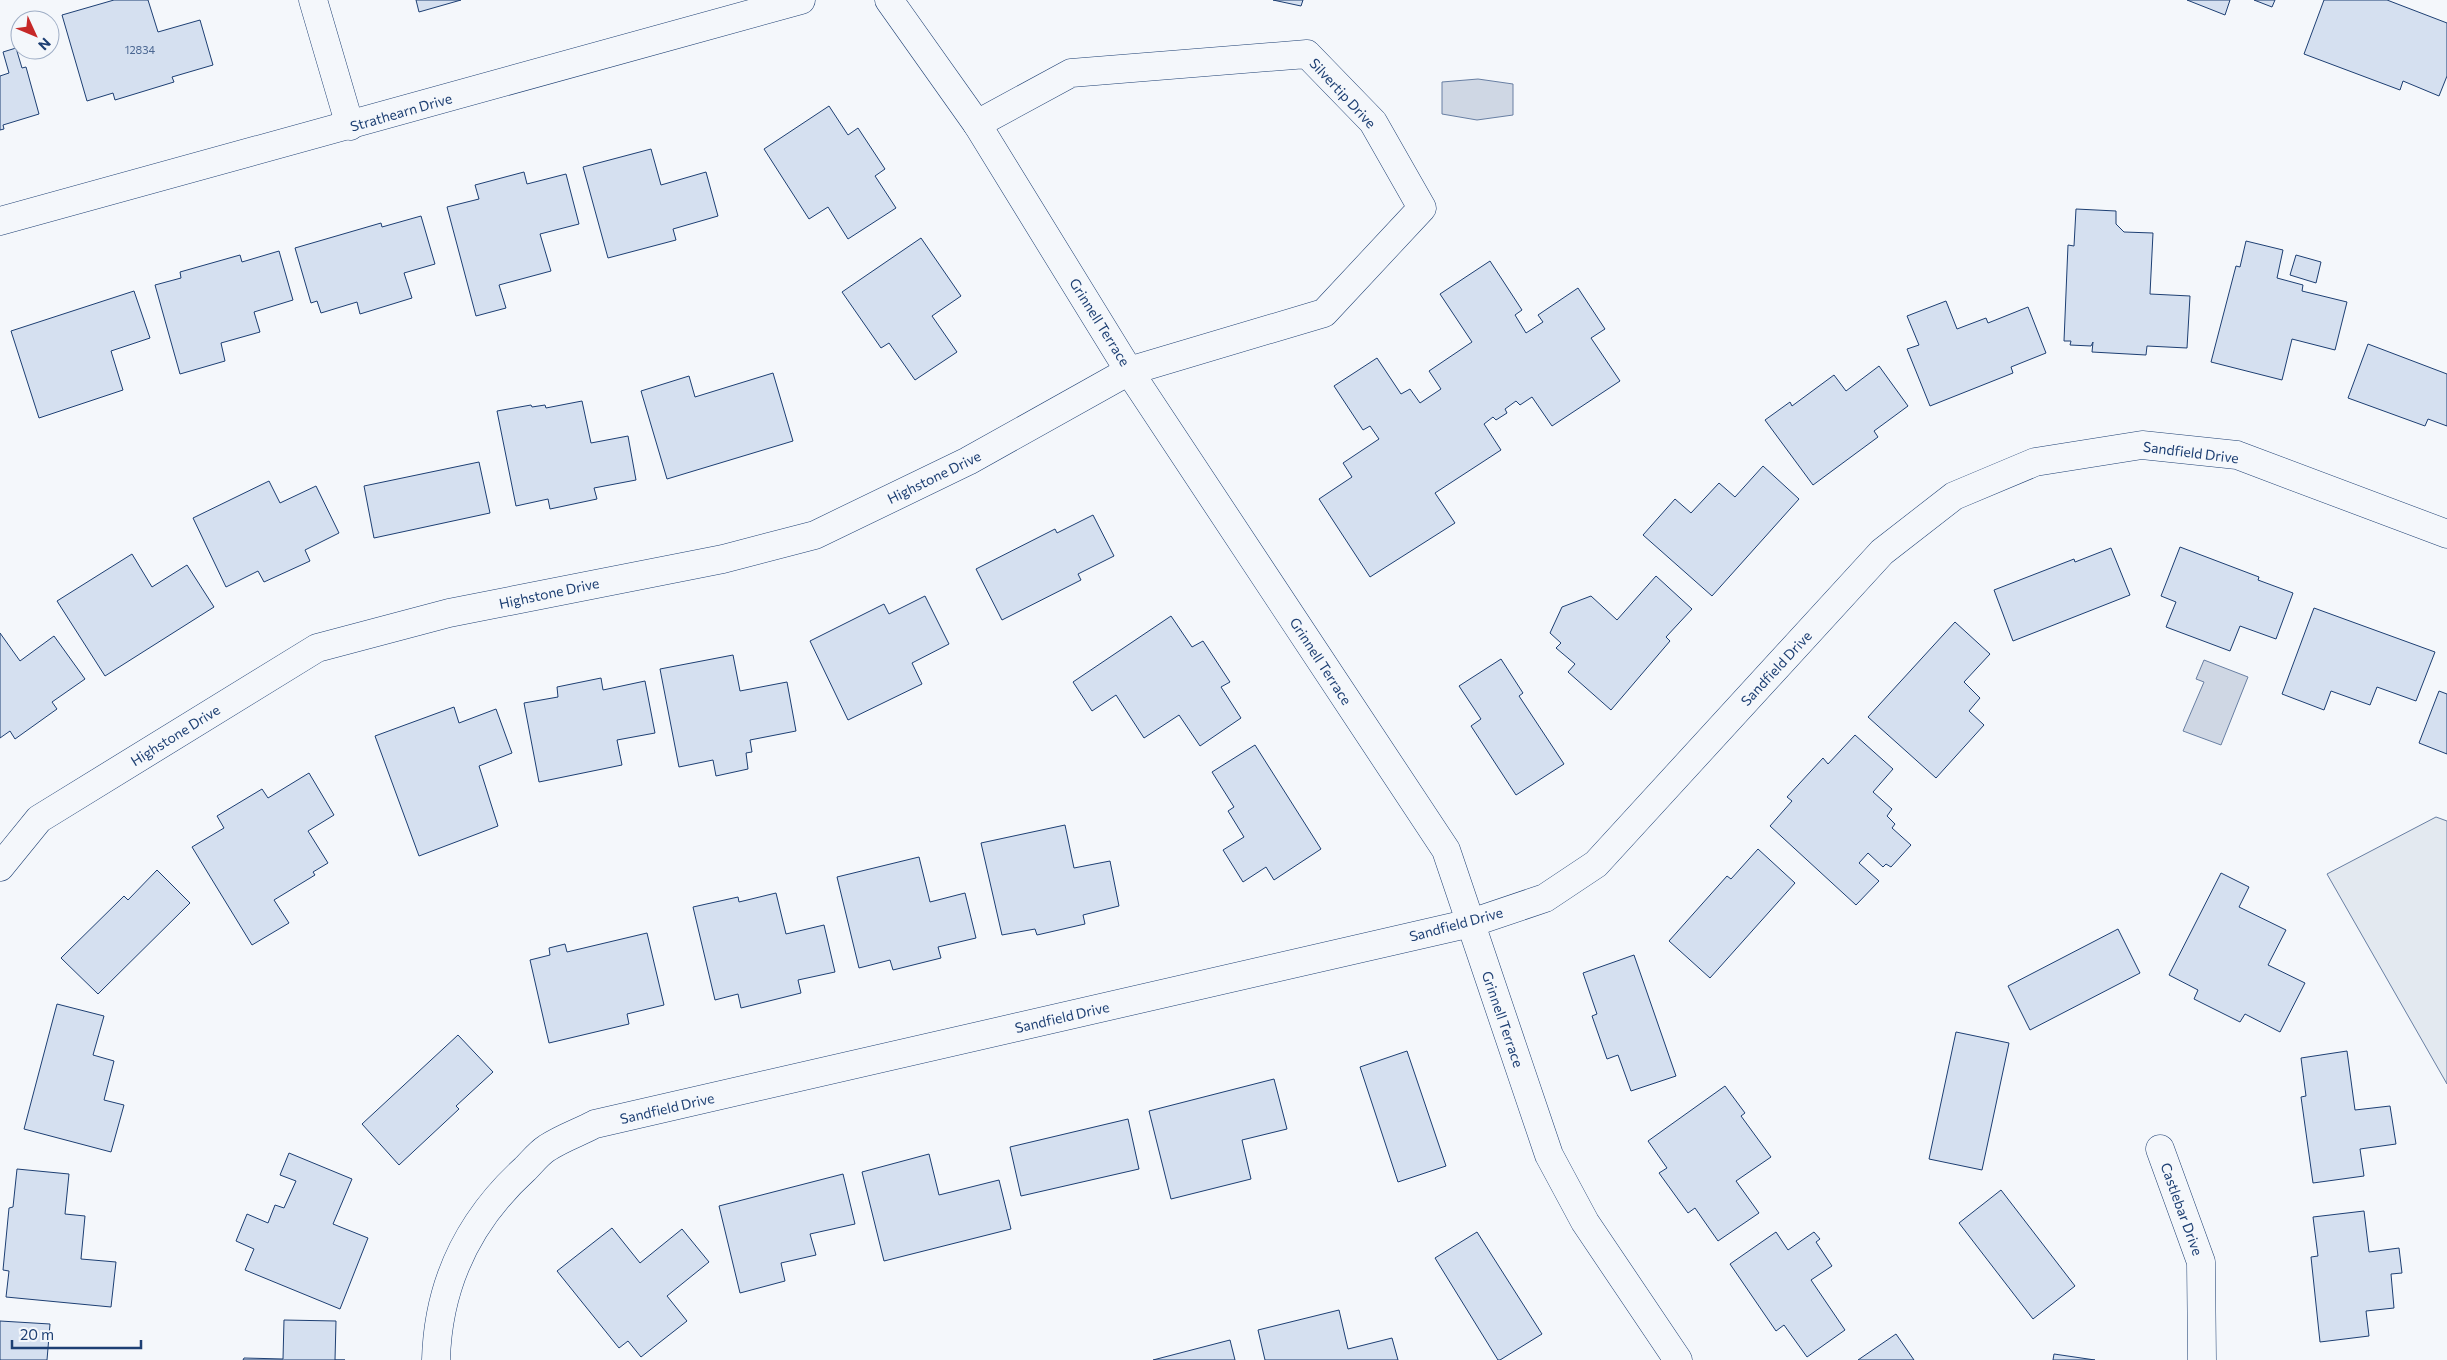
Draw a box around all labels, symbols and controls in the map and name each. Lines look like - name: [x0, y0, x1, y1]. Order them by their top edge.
- north arrow: [10, 10, 60, 60]
- text: N: [35, 35, 54, 54]
- house number: 12834: [125, 43, 156, 56]
- street label: Silvertip Drive: [1306, 55, 1380, 131]
- street label: Strathearn Drive: [348, 89, 454, 135]
- street label: Grinnell Terrace: [1066, 275, 1134, 369]
- street label: Sandfield Drive: [2142, 438, 2240, 466]
- street label: Highstone Drive: [884, 447, 984, 507]
- street label: Highstone Drive: [497, 574, 601, 612]
- street label: Grinnell Terrace: [1286, 614, 1356, 708]
- street label: Sandfield Drive: [1737, 627, 1815, 709]
- street label: Highstone Drive: [127, 701, 223, 769]
- street label: Sandfield Drive: [1407, 903, 1505, 945]
- street label: Grinnell Terrace: [1479, 969, 1527, 1069]
- street label: Sandfield Drive: [1013, 998, 1111, 1036]
- street label: Sandfield Drive: [618, 1089, 716, 1127]
- street label: Castlebar Drive: [2157, 1160, 2207, 1258]
- scale bar: [12, 1318, 141, 1350]
- text: 20 m: [20, 1325, 54, 1343]

